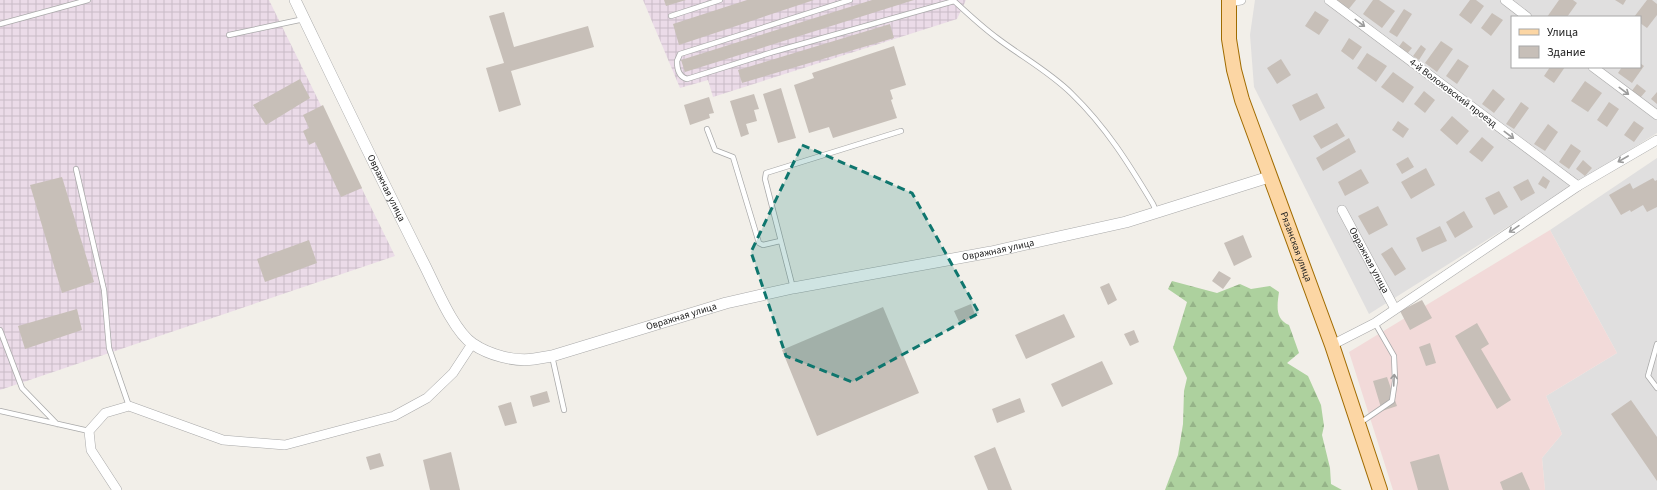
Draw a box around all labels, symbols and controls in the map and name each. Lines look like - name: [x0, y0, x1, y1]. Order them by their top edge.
- legend: [1511, 16, 1641, 68]
- one-way arrow: [1355, 19, 1366, 28]
- text: Улица: [1547, 24, 1578, 41]
- text: Здание: [1547, 44, 1586, 61]
- street label: 4-й Волоховский проезд: [1406, 55, 1500, 131]
- one-way arrow: [1619, 86, 1630, 95]
- one-way arrow: [1504, 131, 1515, 139]
- street label: Овражная улица: [364, 152, 409, 224]
- one-way arrow: [1617, 156, 1629, 164]
- street label: Рязанская улица: [1277, 210, 1315, 284]
- street label: Овражная улица: [1345, 225, 1392, 296]
- one-way arrow: [1509, 225, 1520, 233]
- street label: Овражная улица: [961, 236, 1036, 264]
- street label: Овражная улица: [644, 299, 718, 334]
- one-way arrow: [1391, 374, 1398, 387]

